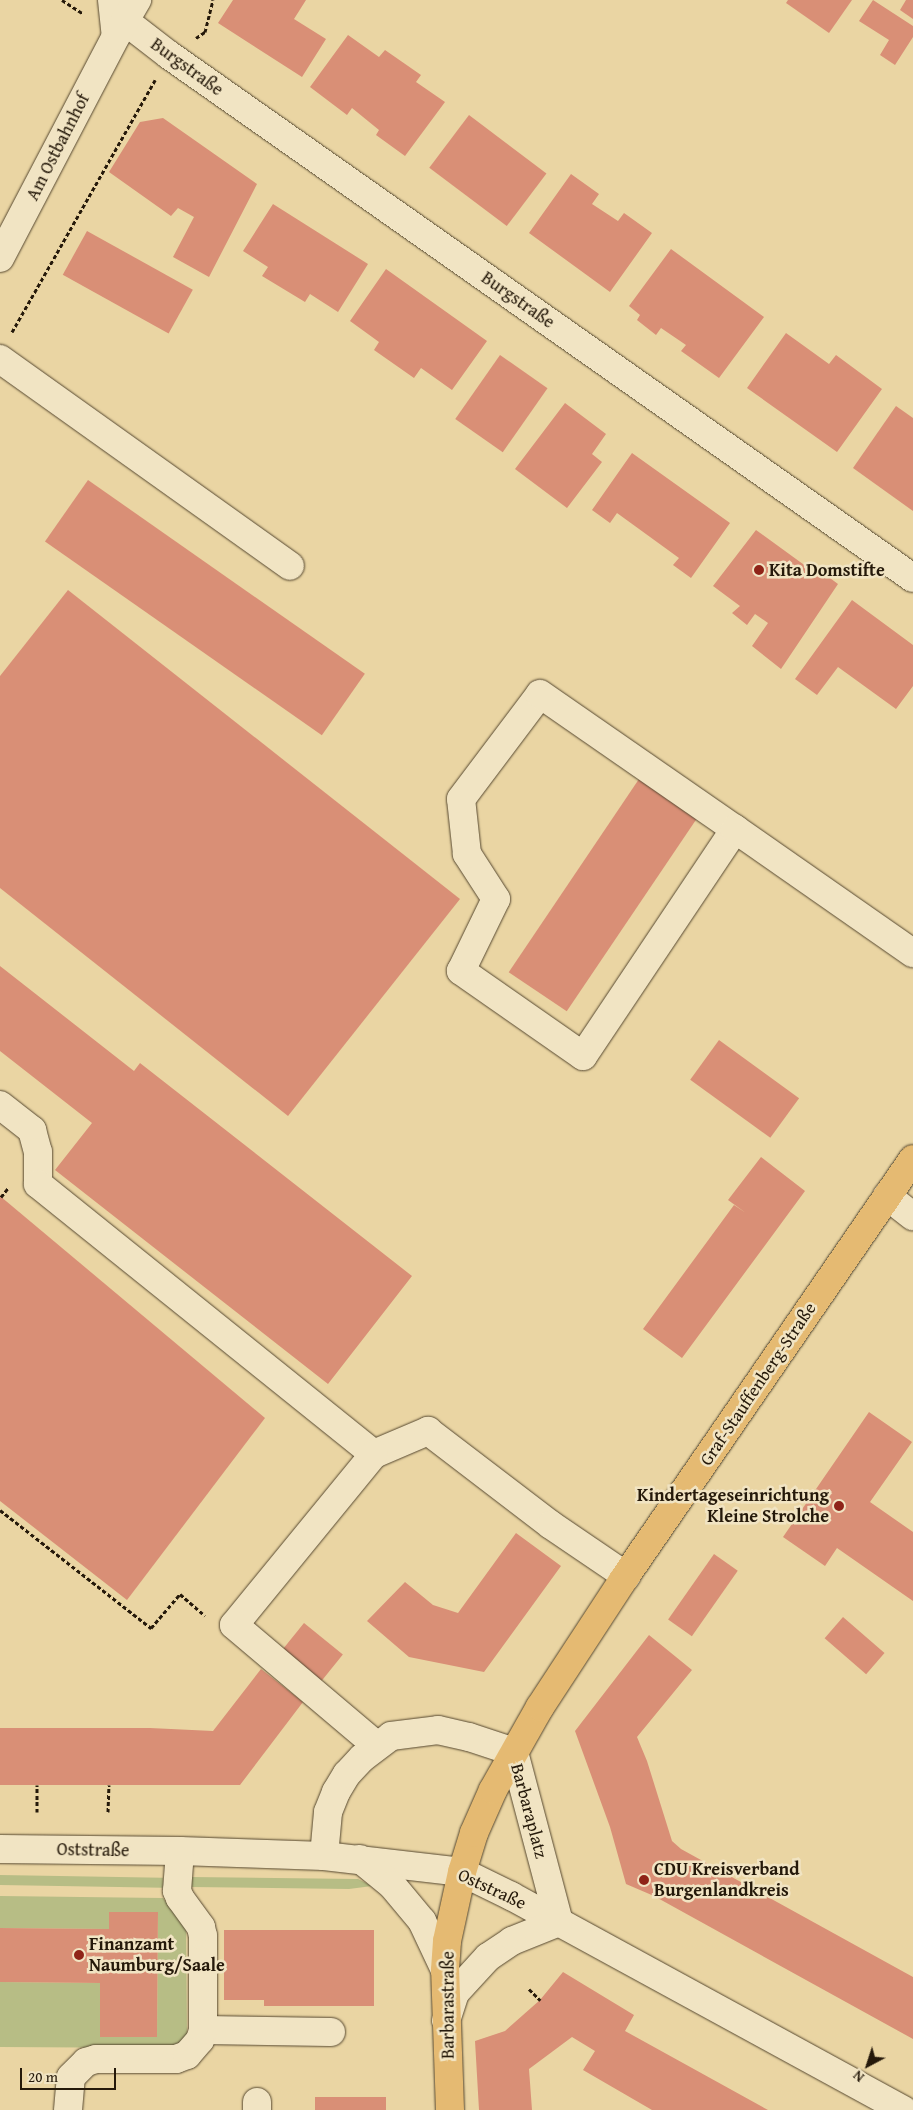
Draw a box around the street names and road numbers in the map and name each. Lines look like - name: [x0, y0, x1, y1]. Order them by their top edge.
- street label: Burgstraße: [146, 33, 228, 101]
- street label: Am Ostbahnhof: [22, 90, 94, 204]
- street label: Burgstraße: [477, 267, 559, 333]
- street label: Graf-Stauffenberg-Straße: [695, 1298, 821, 1470]
- street label: Barbaraplatz: [506, 1761, 552, 1861]
- street label: Oststraße: [56, 1839, 130, 1861]
- street label: Oststraße: [454, 1864, 530, 1914]
- street label: Barbarastraße: [437, 1951, 459, 2059]

